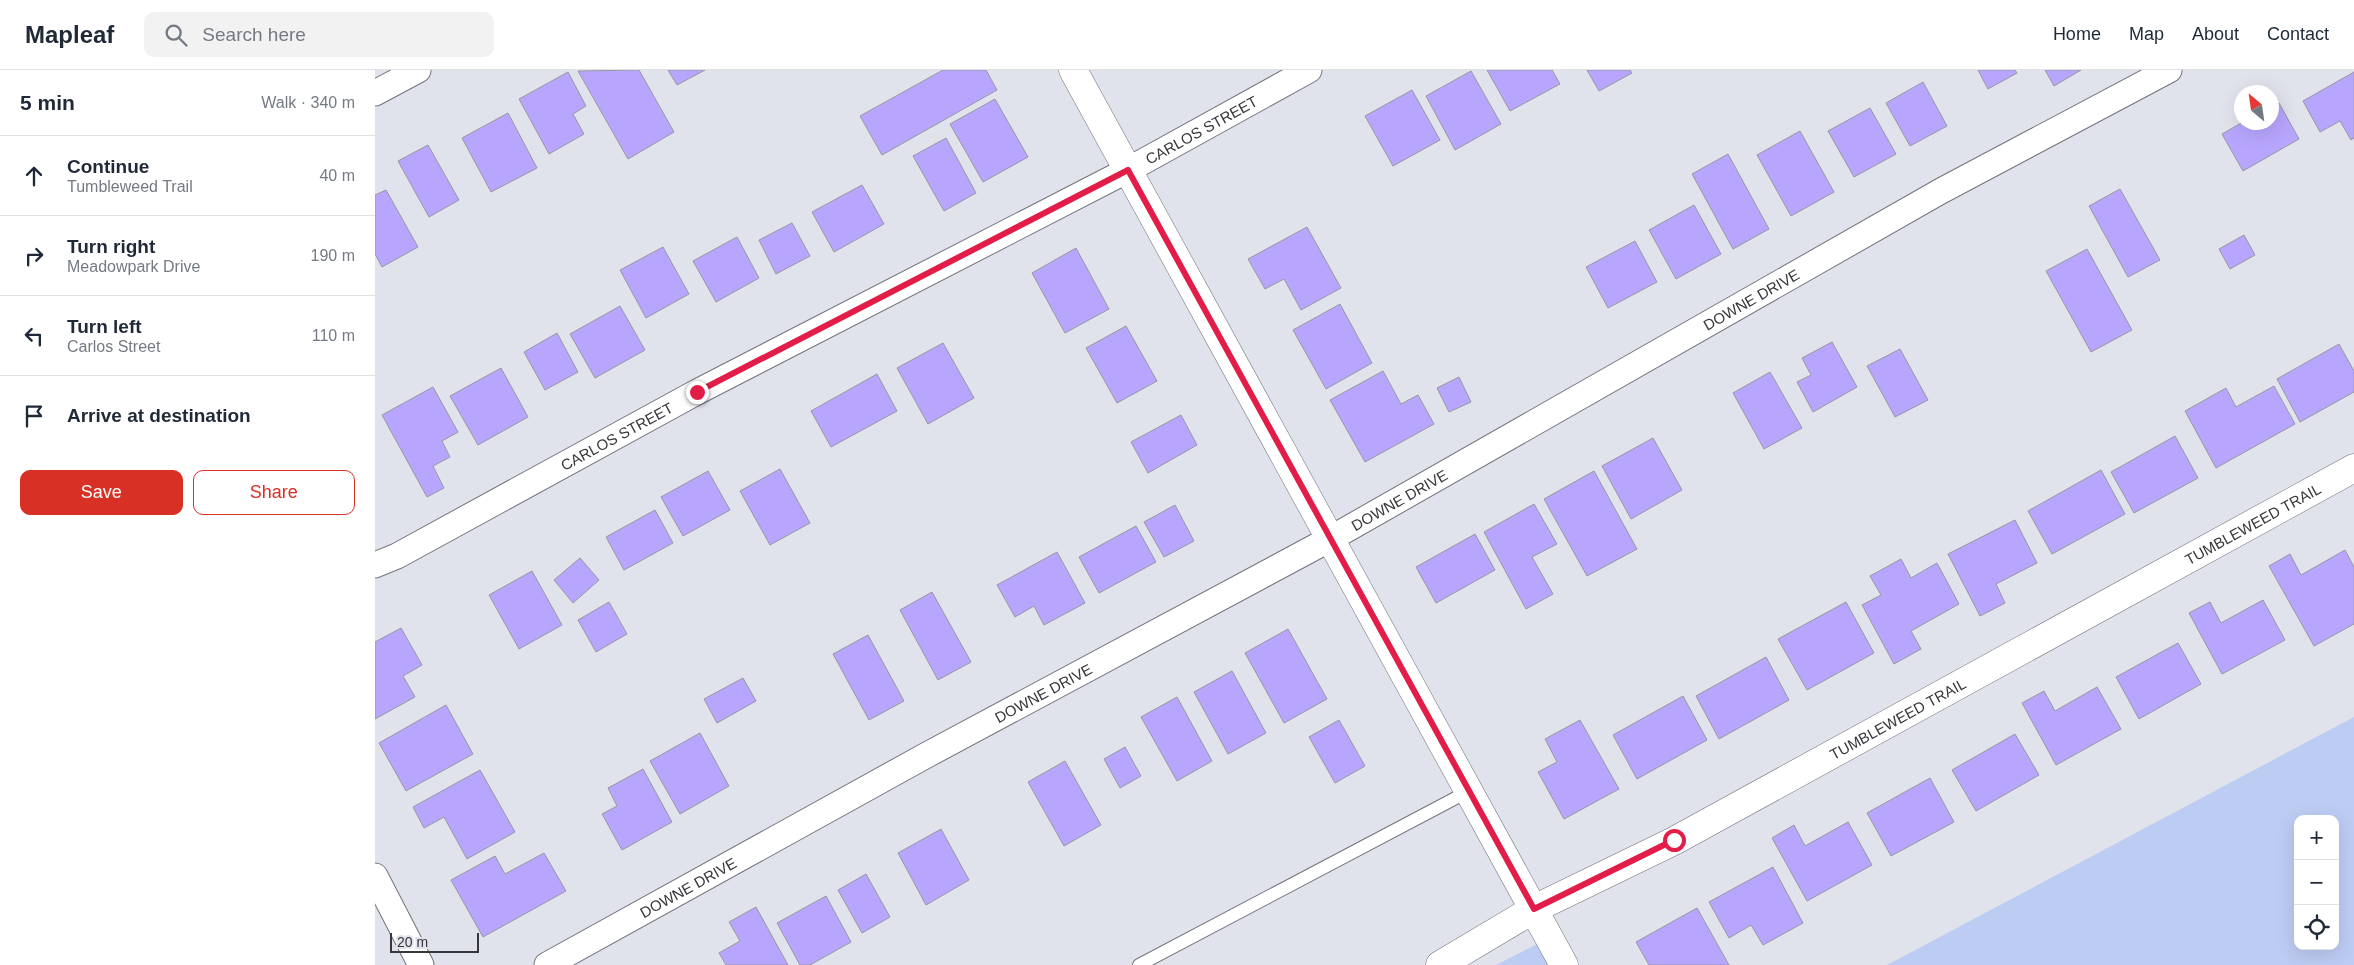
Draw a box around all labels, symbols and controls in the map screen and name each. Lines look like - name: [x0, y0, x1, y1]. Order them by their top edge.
- search box: [144, 12, 494, 57]
- text: Mapleaf: [25, 21, 114, 48]
- icon: search: [162, 21, 190, 49]
- text: Search here: [202, 24, 306, 45]
- text: Home: [2053, 24, 2101, 44]
- text: Map: [2129, 24, 2164, 44]
- text: About: [2192, 24, 2239, 44]
- text: Contact: [2267, 24, 2329, 44]
- north arrow: [2234, 85, 2279, 130]
- text: 5 min: [20, 91, 75, 114]
- street label: CARLOS STREET: [1142, 92, 1260, 167]
- text: Walk · 340 m: [261, 94, 355, 111]
- text: Continue: [67, 156, 149, 177]
- icon: ahead: [20, 162, 48, 190]
- text: 40 m: [319, 167, 355, 184]
- text: Tumbleweed Trail: [67, 178, 193, 195]
- text: Turn right: [67, 236, 155, 257]
- icon: right: [20, 242, 48, 270]
- text: 190 m: [311, 247, 355, 264]
- text: Meadowpark Drive: [67, 258, 200, 275]
- street label: DOWNE DRIVE: [1700, 265, 1802, 333]
- text: Turn left: [67, 316, 142, 337]
- icon: left: [20, 322, 48, 350]
- text: 110 m: [312, 327, 355, 344]
- text: Carlos Street: [67, 338, 160, 355]
- route end: [686, 381, 709, 404]
- street label: CARLOS STREET: [558, 399, 676, 473]
- icon: arrive: [20, 402, 48, 430]
- text: Arrive at destination: [67, 405, 251, 426]
- street label: DOWNE DRIVE: [1348, 466, 1450, 534]
- button: Save: [20, 470, 183, 515]
- button: Share: [193, 470, 355, 515]
- street label: TUMBLEWEED TRAIL: [2182, 480, 2324, 568]
- street label: DOWNE DRIVE: [992, 660, 1095, 726]
- street label: TUMBLEWEED TRAIL: [1827, 674, 1968, 762]
- map controls: [2294, 815, 2339, 950]
- button: +: [2294, 815, 2339, 860]
- route start: [1663, 829, 1686, 852]
- street label: DOWNE DRIVE: [637, 854, 739, 921]
- button: −: [2294, 860, 2339, 905]
- button: locate: [2294, 905, 2339, 950]
- scale bar: [390, 930, 479, 953]
- text: 20 m: [397, 934, 428, 950]

